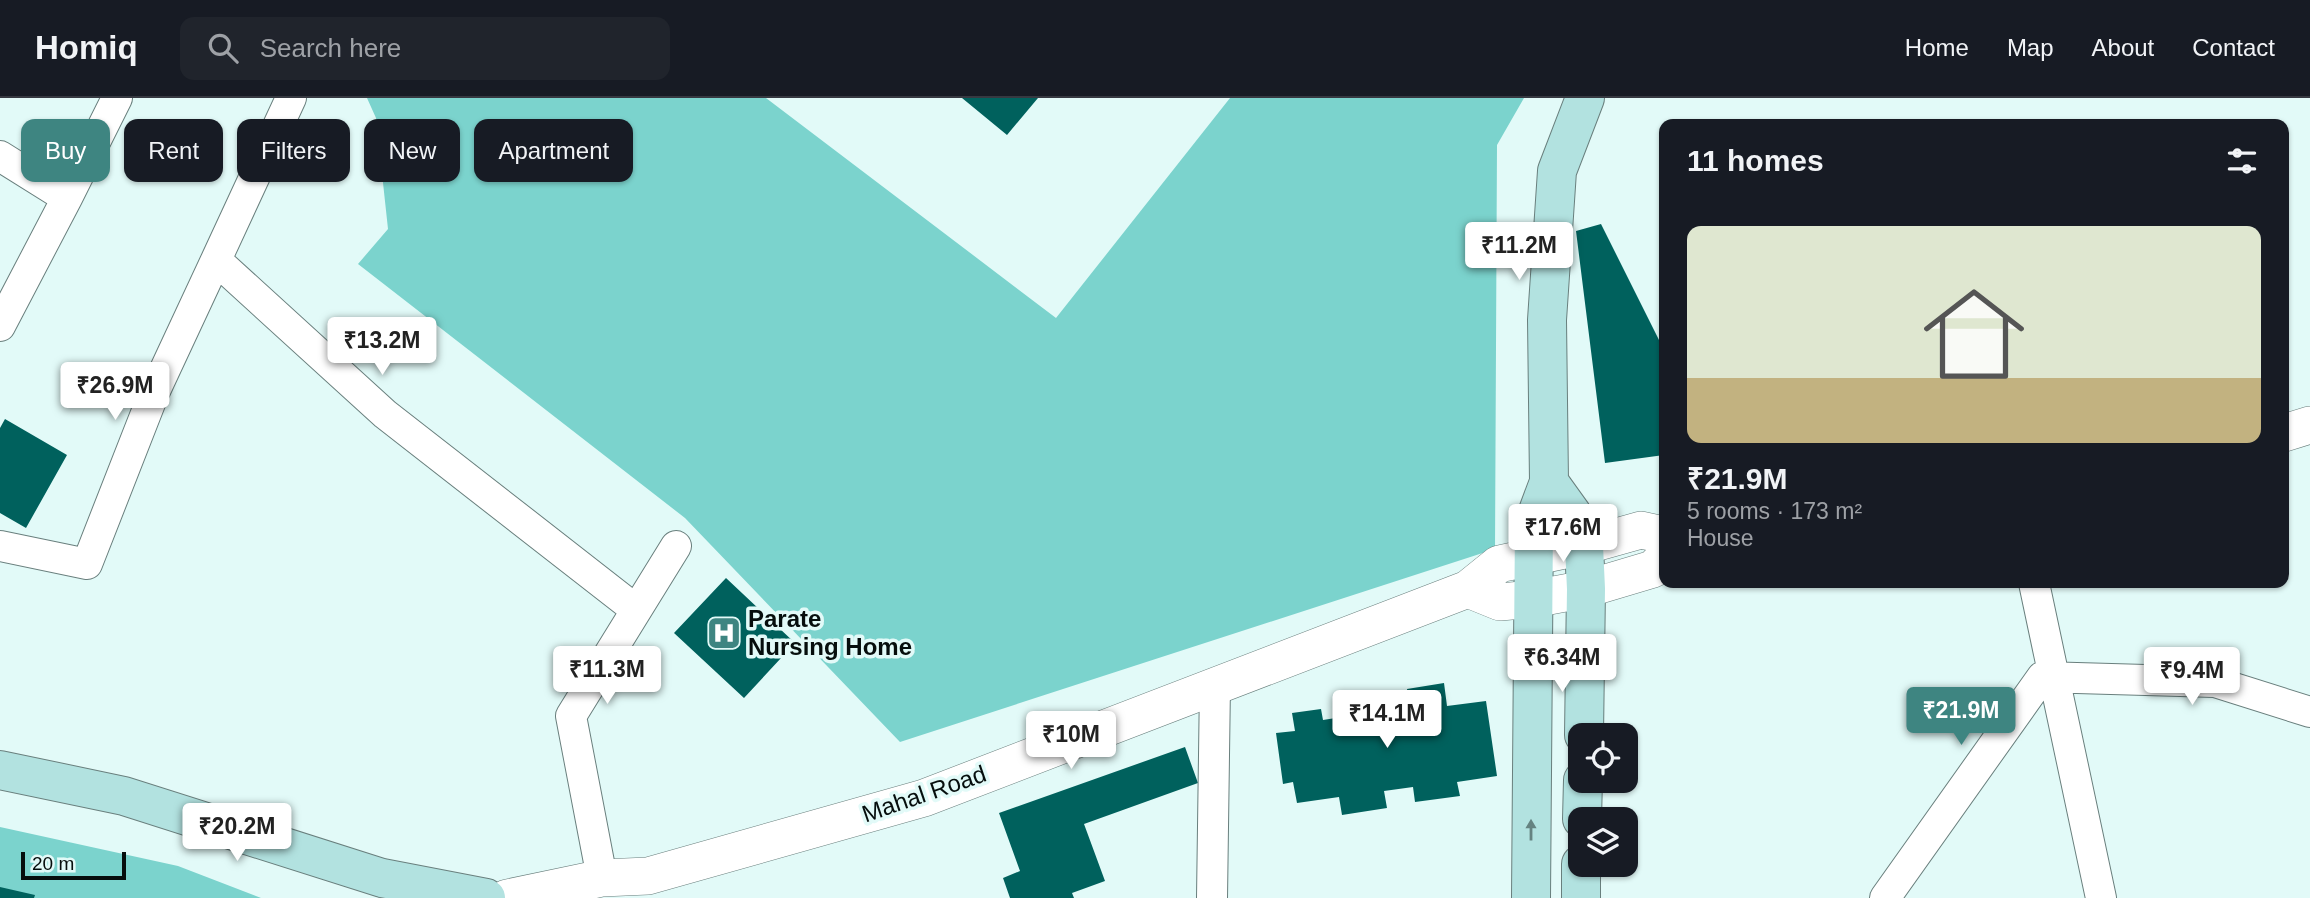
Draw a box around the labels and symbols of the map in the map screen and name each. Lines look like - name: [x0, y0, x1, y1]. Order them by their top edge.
- pin: ₹11.2M: [1462, 222, 1576, 282]
- pin: ₹13.2M: [325, 317, 439, 377]
- pin: ₹26.9M: [58, 362, 172, 422]
- pin: ₹17.6M: [1506, 504, 1620, 564]
- place label: Parate Nursing Home: [748, 605, 912, 660]
- hospital icon: Parate Nursing Home: [705, 614, 743, 652]
- pin: ₹6.34M: [1505, 634, 1619, 694]
- pin: ₹11.3M: [550, 646, 664, 706]
- pin: ₹9.4M: [2143, 648, 2241, 707]
- pin: ₹21.9M: [1904, 688, 2018, 747]
- pin: ₹14.1M: [1330, 690, 1444, 750]
- pin: ₹10M: [1030, 712, 1112, 771]
- street label: Mahal Road: [858, 760, 989, 827]
- pin: ₹20.2M: [180, 804, 294, 863]
- one-way arrow: [1525, 819, 1537, 841]
- scale bar: [21, 849, 126, 881]

